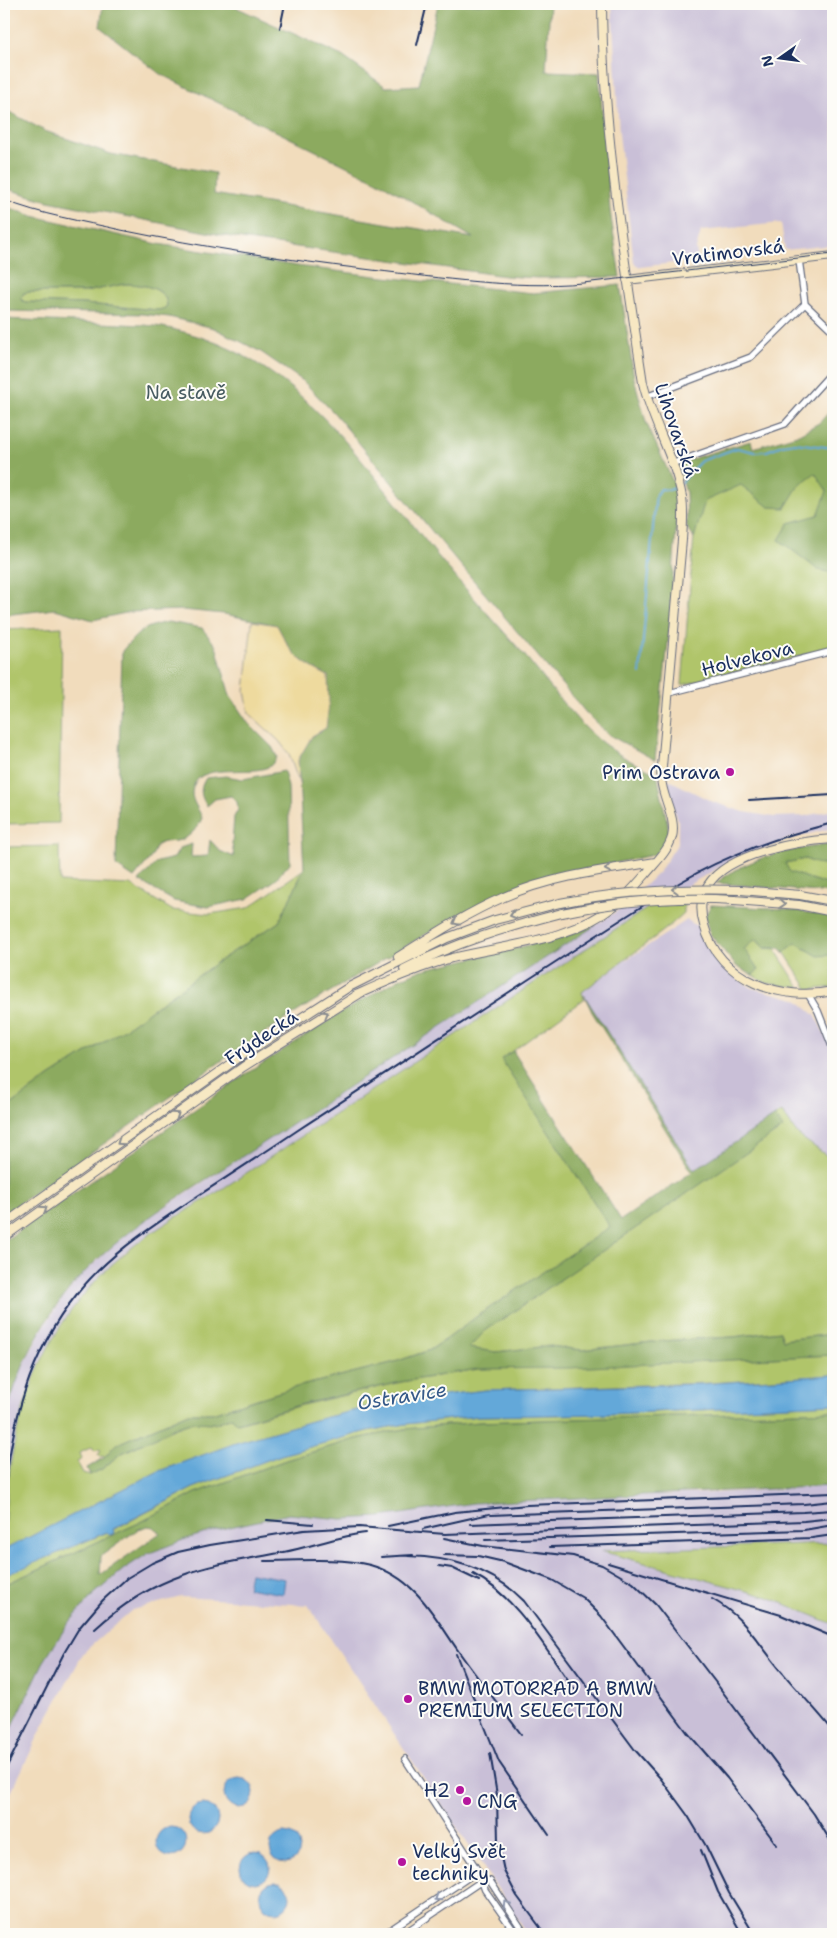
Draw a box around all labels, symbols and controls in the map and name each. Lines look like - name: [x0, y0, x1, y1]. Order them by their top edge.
- north arrow: [754, 32, 804, 82]
- text: N: [757, 54, 777, 69]
- street label: Vratimovská: [670, 233, 786, 272]
- street label: Lihovarská: [649, 379, 704, 481]
- park label: Na stavě: [145, 380, 227, 405]
- street label: Holvekova: [699, 635, 796, 682]
- place label: Prim Ostrava: [602, 760, 720, 785]
- marker: Prim Ostrava: [724, 766, 736, 778]
- one-way arrow: [604, 864, 612, 874]
- one-way arrow: [671, 884, 679, 894]
- one-way arrow: [778, 898, 786, 909]
- one-way arrow: [509, 910, 517, 920]
- one-way arrow: [452, 916, 461, 926]
- street label: Frýdecká: [220, 1004, 303, 1071]
- one-way arrow: [320, 1011, 329, 1020]
- one-way arrow: [171, 1112, 180, 1121]
- one-way arrow: [116, 1136, 126, 1145]
- one-way arrow: [38, 1206, 47, 1215]
- water label: Ostravice: [355, 1376, 449, 1416]
- place label: BMW MOTORRAD A BMW PREMIUM SELECTION: [418, 1676, 654, 1723]
- marker: BMW MOTORRAD A BMW PREMIUM SELECTION: [402, 1693, 414, 1705]
- place label: H2: [424, 1778, 450, 1803]
- marker: H2: [454, 1784, 466, 1796]
- place label: CNG: [477, 1789, 517, 1814]
- marker: CNG: [461, 1795, 473, 1807]
- place label: Velký Svět techniky: [412, 1839, 506, 1886]
- marker: Velký Svět techniky: [396, 1856, 408, 1868]
- one-way arrow: [434, 1892, 443, 1901]
- one-way arrow: [503, 1901, 512, 1910]

